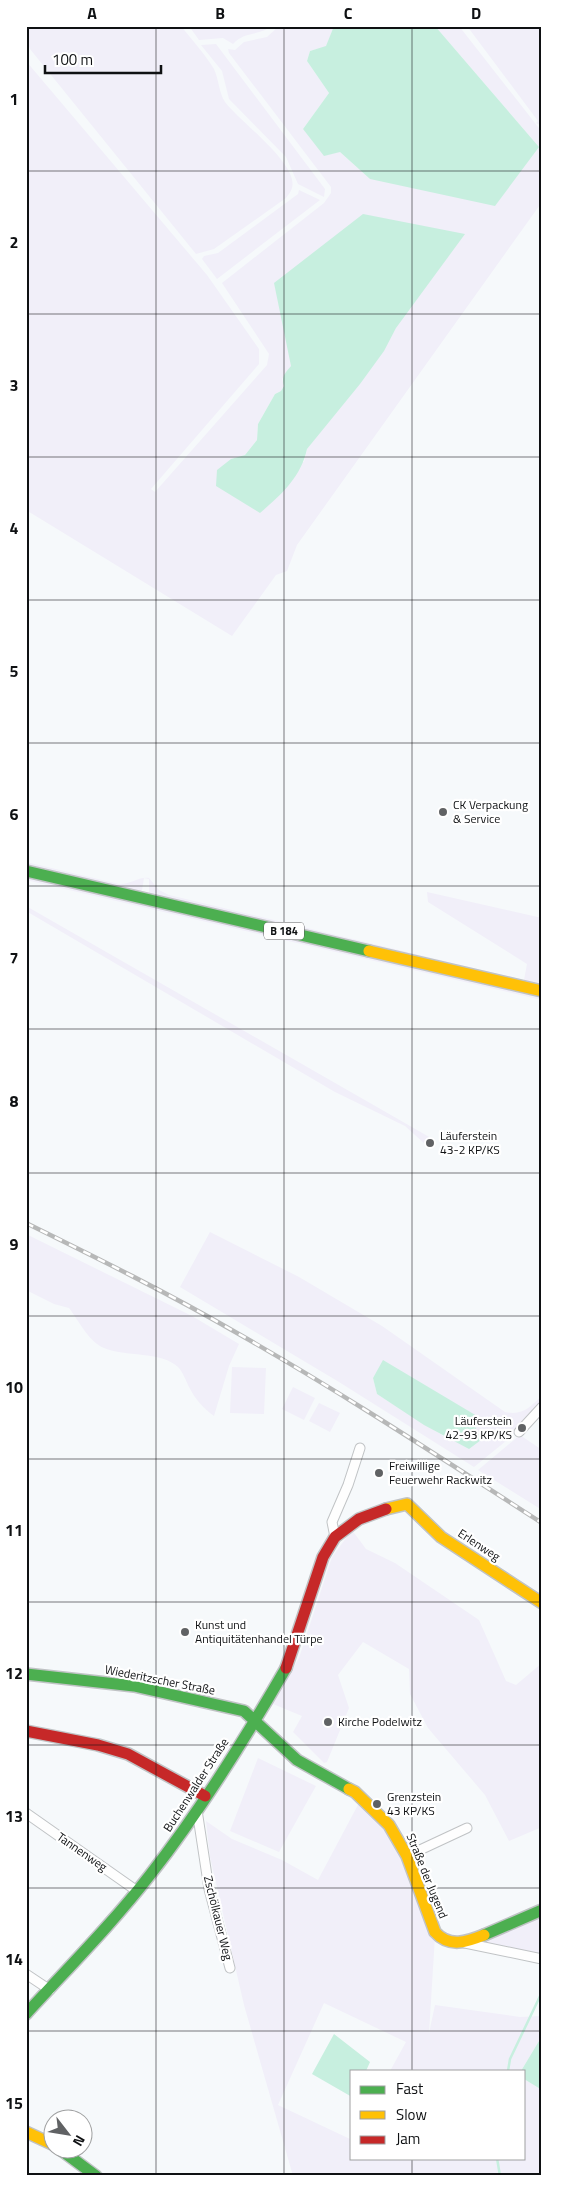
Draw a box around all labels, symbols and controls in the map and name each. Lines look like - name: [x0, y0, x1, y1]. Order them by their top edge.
- text: A: [87, 1, 97, 25]
- text: B: [215, 1, 225, 25]
- text: C: [344, 1, 353, 25]
- text: D: [471, 1, 481, 25]
- scale bar: [45, 42, 161, 74]
- text: 100 m: [52, 48, 93, 71]
- text: 1: [10, 87, 18, 111]
- text: 2: [10, 230, 18, 254]
- text: 3: [10, 373, 18, 397]
- text: 4: [10, 516, 19, 540]
- text: 5: [10, 659, 19, 683]
- place label: CK Verpackung & Service: [453, 795, 528, 828]
- text: 6: [10, 802, 19, 826]
- marker: CK Verpackung & Service: [437, 806, 449, 818]
- road number: B 184: [264, 922, 304, 939]
- text: 7: [10, 946, 18, 970]
- text: 8: [10, 1089, 19, 1113]
- place label: Läuferstein 43-2 KP/KS: [440, 1126, 500, 1159]
- marker: Läuferstein 43-2 KP/KS: [424, 1137, 436, 1149]
- text: 9: [10, 1232, 19, 1256]
- text: 10: [5, 1375, 23, 1399]
- place label: Läuferstein 42-93 KP/KS: [445, 1411, 512, 1444]
- marker: Läuferstein 42-93 KP/KS: [516, 1422, 528, 1434]
- place label: Freiwillige Feuerwehr Rackwitz: [389, 1456, 492, 1489]
- marker: Freiwillige Feuerwehr Rackwitz: [373, 1467, 385, 1479]
- text: 11: [5, 1518, 23, 1542]
- street label: Erlenweg: [454, 1524, 504, 1565]
- place label: Kunst und Antiquitätenhandel Türpe: [195, 1615, 323, 1648]
- marker: Kunst und Antiquitätenhandel Türpe: [179, 1626, 191, 1638]
- street label: Wiederitzscher Straße: [103, 1659, 217, 1700]
- text: 12: [5, 1661, 23, 1685]
- place label: Kirche Podelwitz: [338, 1712, 422, 1731]
- marker: Kirche Podelwitz: [322, 1716, 334, 1728]
- street label: Buchenwalder Straße: [158, 1734, 233, 1835]
- place label: Grenzstein 43 KP/KS: [387, 1787, 441, 1820]
- marker: Grenzstein 43 KP/KS: [371, 1798, 383, 1810]
- text: 13: [5, 1804, 23, 1828]
- street label: Tannenweg: [53, 1827, 111, 1876]
- street label: Straße der Jugend: [402, 1830, 453, 1921]
- street label: Zschölkauer Weg: [199, 1874, 238, 1962]
- text: 14: [5, 1947, 23, 1971]
- legend: [350, 2070, 526, 2160]
- text: Fast: [396, 2077, 424, 2100]
- text: 15: [5, 2091, 23, 2115]
- text: Slow: [396, 2103, 427, 2126]
- north arrow: [42, 2110, 92, 2160]
- text: Jam: [396, 2127, 420, 2150]
- text: N: [68, 2131, 91, 2151]

